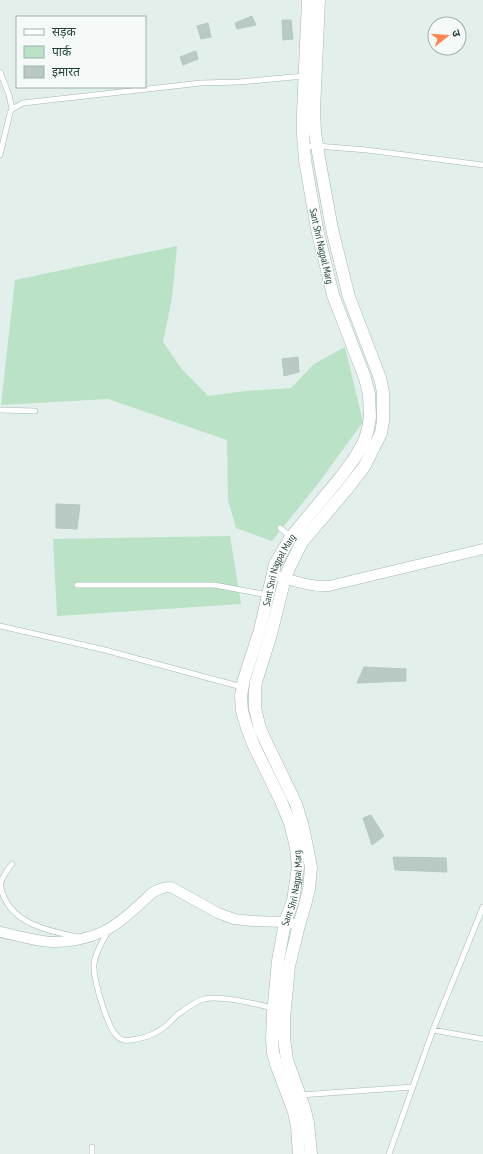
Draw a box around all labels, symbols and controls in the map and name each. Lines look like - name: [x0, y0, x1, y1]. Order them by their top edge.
- legend: [16, 16, 146, 88]
- north arrow: [427, 16, 467, 56]
- text: सड़क: [52, 24, 77, 39]
- text: उ: [449, 28, 464, 39]
- text: पार्क: [52, 44, 72, 59]
- text: इमारत: [52, 64, 81, 79]
- street label: Sant Shri Nagpal Marg: [306, 207, 337, 285]
- street label: Sant Shri Nagpal Marg: [260, 531, 298, 607]
- street label: Sant Shri Nagpal Marg: [278, 850, 305, 927]

